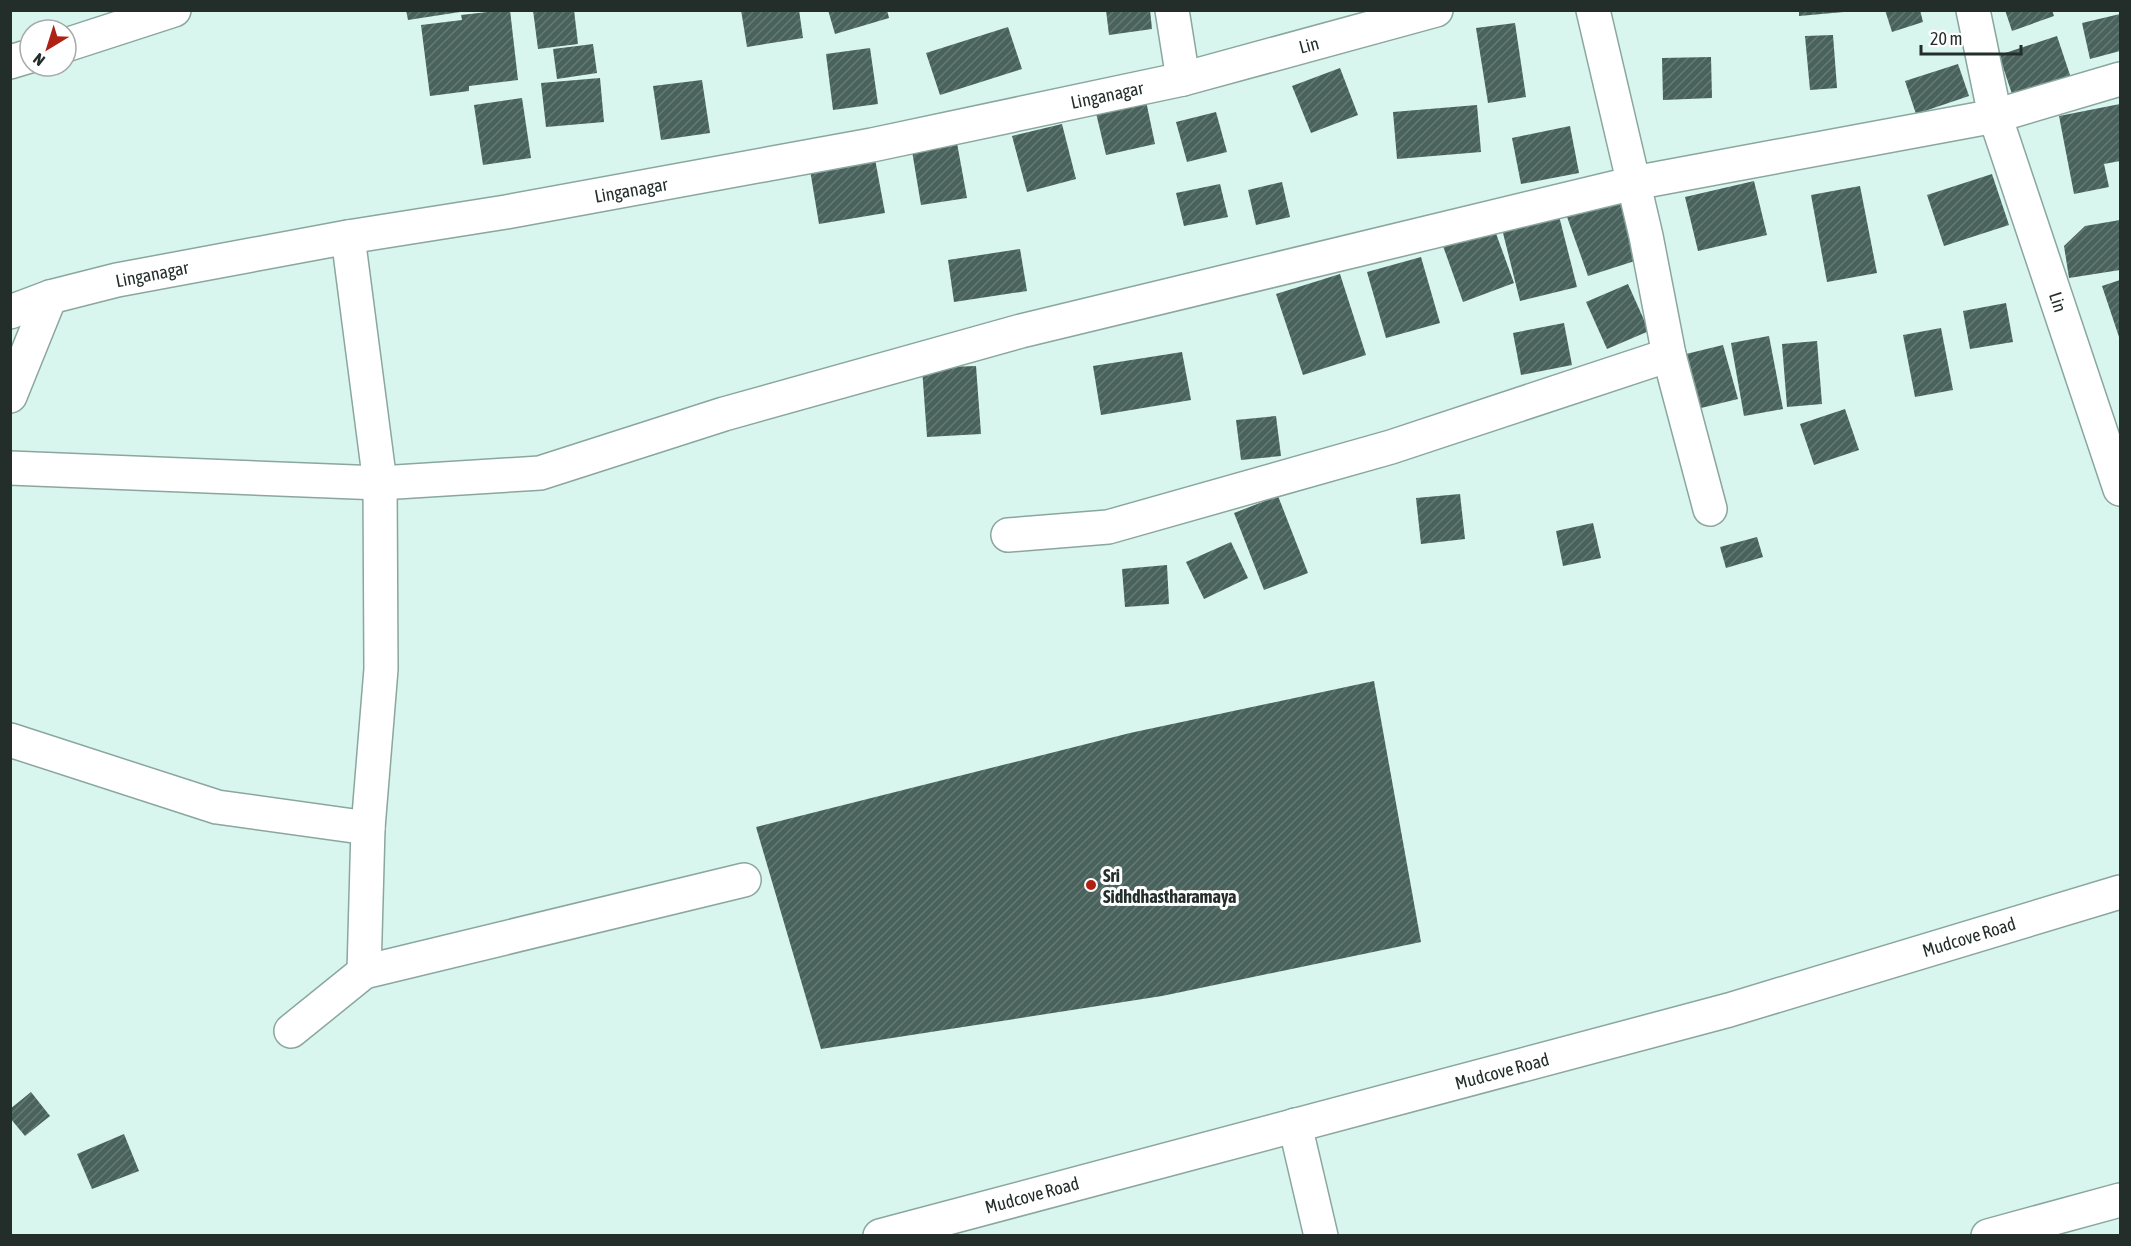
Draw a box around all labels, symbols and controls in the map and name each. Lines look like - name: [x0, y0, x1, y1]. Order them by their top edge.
- north arrow: [18, 18, 78, 78]
- scale bar: [1921, 18, 2022, 56]
- text: 20 m: [1930, 28, 1962, 49]
- street label: Lin: [1297, 32, 1321, 58]
- text: N: [29, 50, 48, 70]
- street label: Linganagar: [1069, 77, 1146, 113]
- street label: Linganagar: [593, 173, 670, 207]
- street label: Linganagar: [114, 257, 191, 291]
- street label: Lin: [2045, 289, 2071, 315]
- place label: Sri Sidhdhastharamaya: [1103, 865, 1237, 907]
- marker: Sri Sidhdhastharamaya: [1084, 878, 1098, 892]
- street label: Mudcove Road: [1920, 913, 2018, 961]
- street label: Mudcove Road: [1453, 1048, 1551, 1094]
- street label: Mudcove Road: [983, 1172, 1081, 1218]

